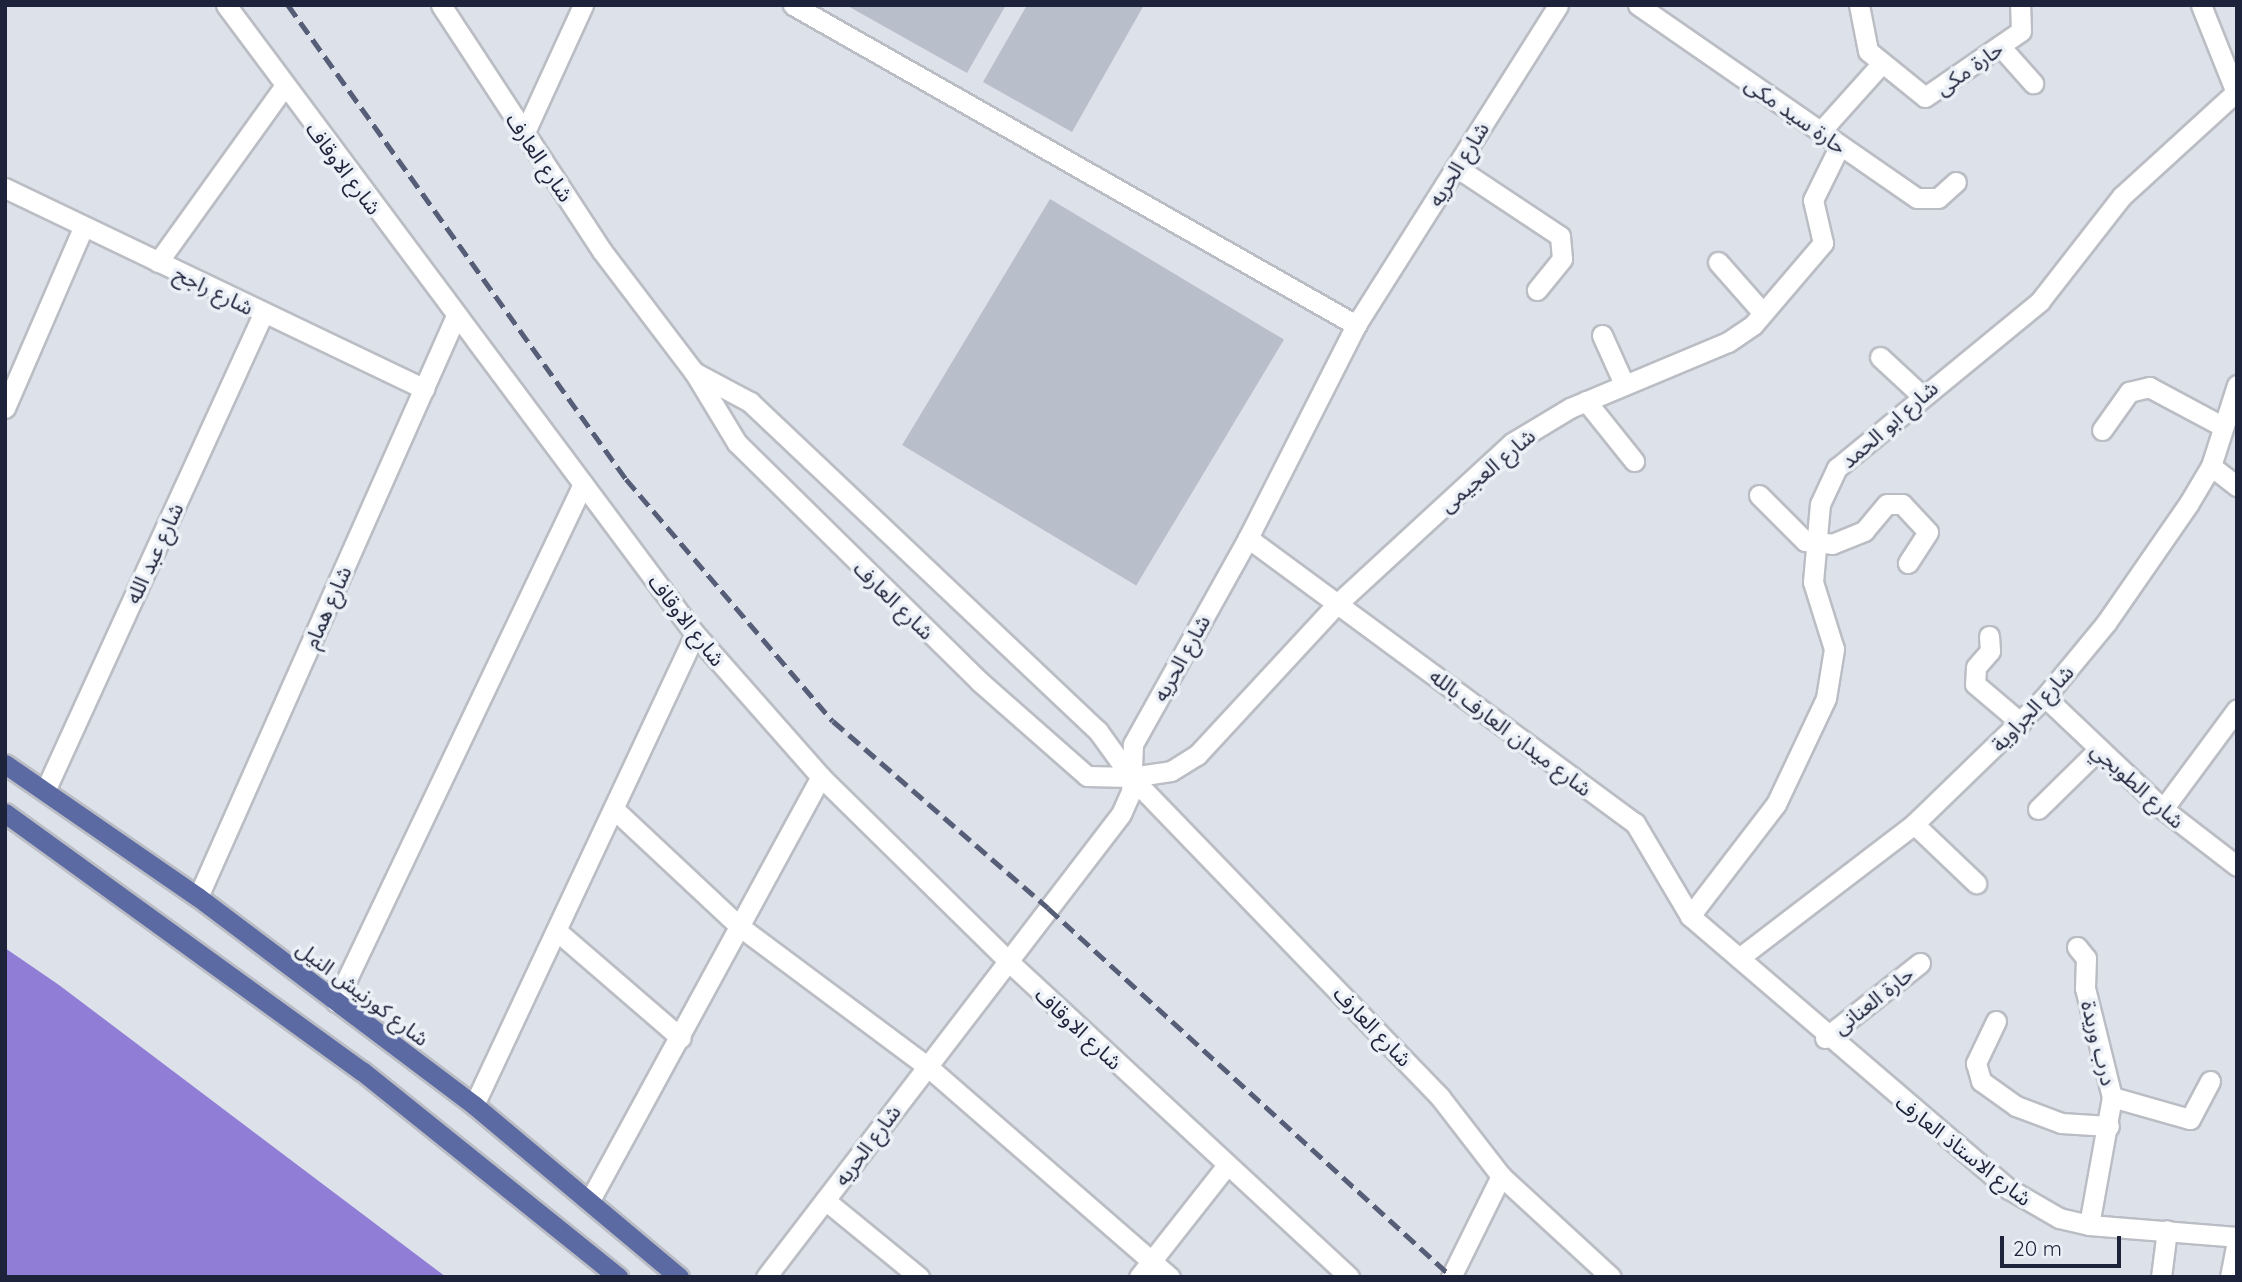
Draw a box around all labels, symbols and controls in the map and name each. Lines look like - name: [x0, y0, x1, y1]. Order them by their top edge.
- street label: حارة مكى: [1930, 36, 2008, 100]
- street label: حارة سيد مكى: [1740, 71, 1852, 159]
- street label: شارع العارف: [501, 108, 579, 206]
- street label: شارع الاوقاف: [301, 117, 387, 219]
- street label: شارع الحريه: [1422, 117, 1494, 211]
- street label: شارع راجح: [170, 260, 258, 320]
- street label: شارع ابو الحمد: [1835, 375, 1943, 473]
- street label: شارع العجيمى: [1434, 423, 1540, 517]
- street label: شارع عبد الله: [120, 499, 188, 607]
- street label: شارع العارف: [849, 556, 939, 644]
- street label: شارع همام: [298, 562, 356, 652]
- street label: شارع الاوقاف: [643, 569, 731, 671]
- street label: شارع الحريه: [1147, 610, 1215, 706]
- street label: شارع الجراوية: [1986, 659, 2078, 757]
- street label: شارع ميدان العارف بالله: [1425, 663, 1597, 801]
- street label: شارع الطوبجي: [2086, 737, 2190, 833]
- street label: شارع كورنيش النيل: [292, 935, 434, 1051]
- street label: حارة العنانى: [1828, 961, 1918, 1039]
- street label: شارع الاوقاف: [1030, 981, 1128, 1075]
- street label: شارع العارف: [1329, 981, 1417, 1071]
- street label: درب وريدة: [2076, 998, 2122, 1088]
- street label: شارع الاستاذ العارف: [1891, 1089, 2037, 1211]
- street label: شارع الحريه: [828, 1100, 906, 1190]
- scale bar: [2004, 1222, 2125, 1266]
- text: 20 m: [2013, 1235, 2062, 1261]

